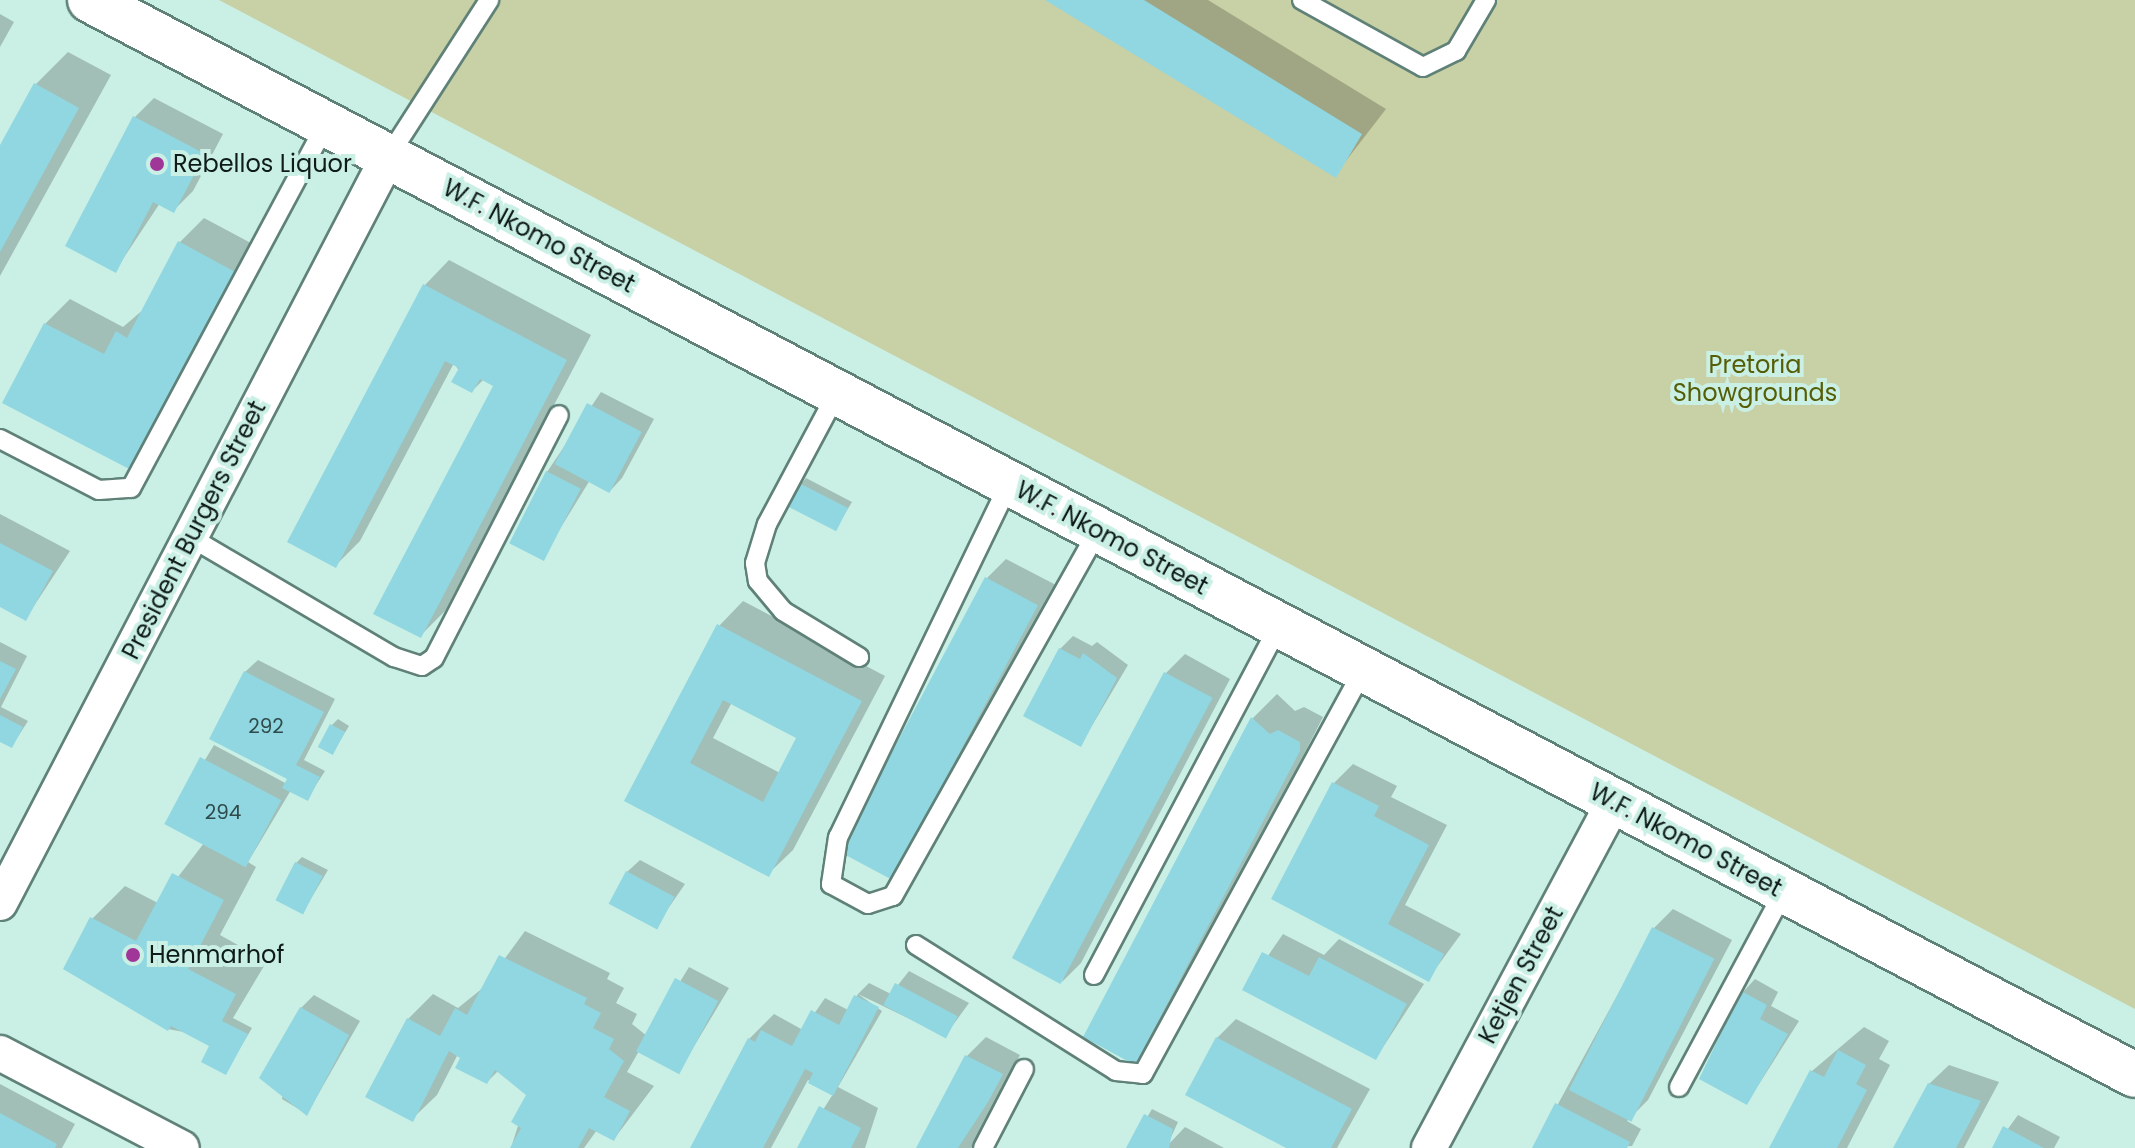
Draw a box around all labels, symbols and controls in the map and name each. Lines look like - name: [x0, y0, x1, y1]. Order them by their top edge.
- place label: Rebellos Liquor: [173, 150, 352, 178]
- marker: Rebellos Liquor: [148, 155, 166, 173]
- street label: W.F. Nkomo Street: [438, 173, 640, 299]
- park label: Pretoria Showgrounds: [1673, 351, 1837, 407]
- street label: President Burgers Street: [116, 396, 272, 664]
- street label: W.F. Nkomo Street: [1011, 475, 1213, 601]
- house number: 292: [248, 714, 284, 738]
- street label: W.F. Nkomo Street: [1585, 777, 1787, 903]
- house number: 294: [205, 800, 241, 824]
- street label: Ketjen Street: [1473, 902, 1569, 1048]
- place label: Henmarhof: [149, 941, 284, 969]
- marker: Henmarhof: [124, 946, 142, 964]

